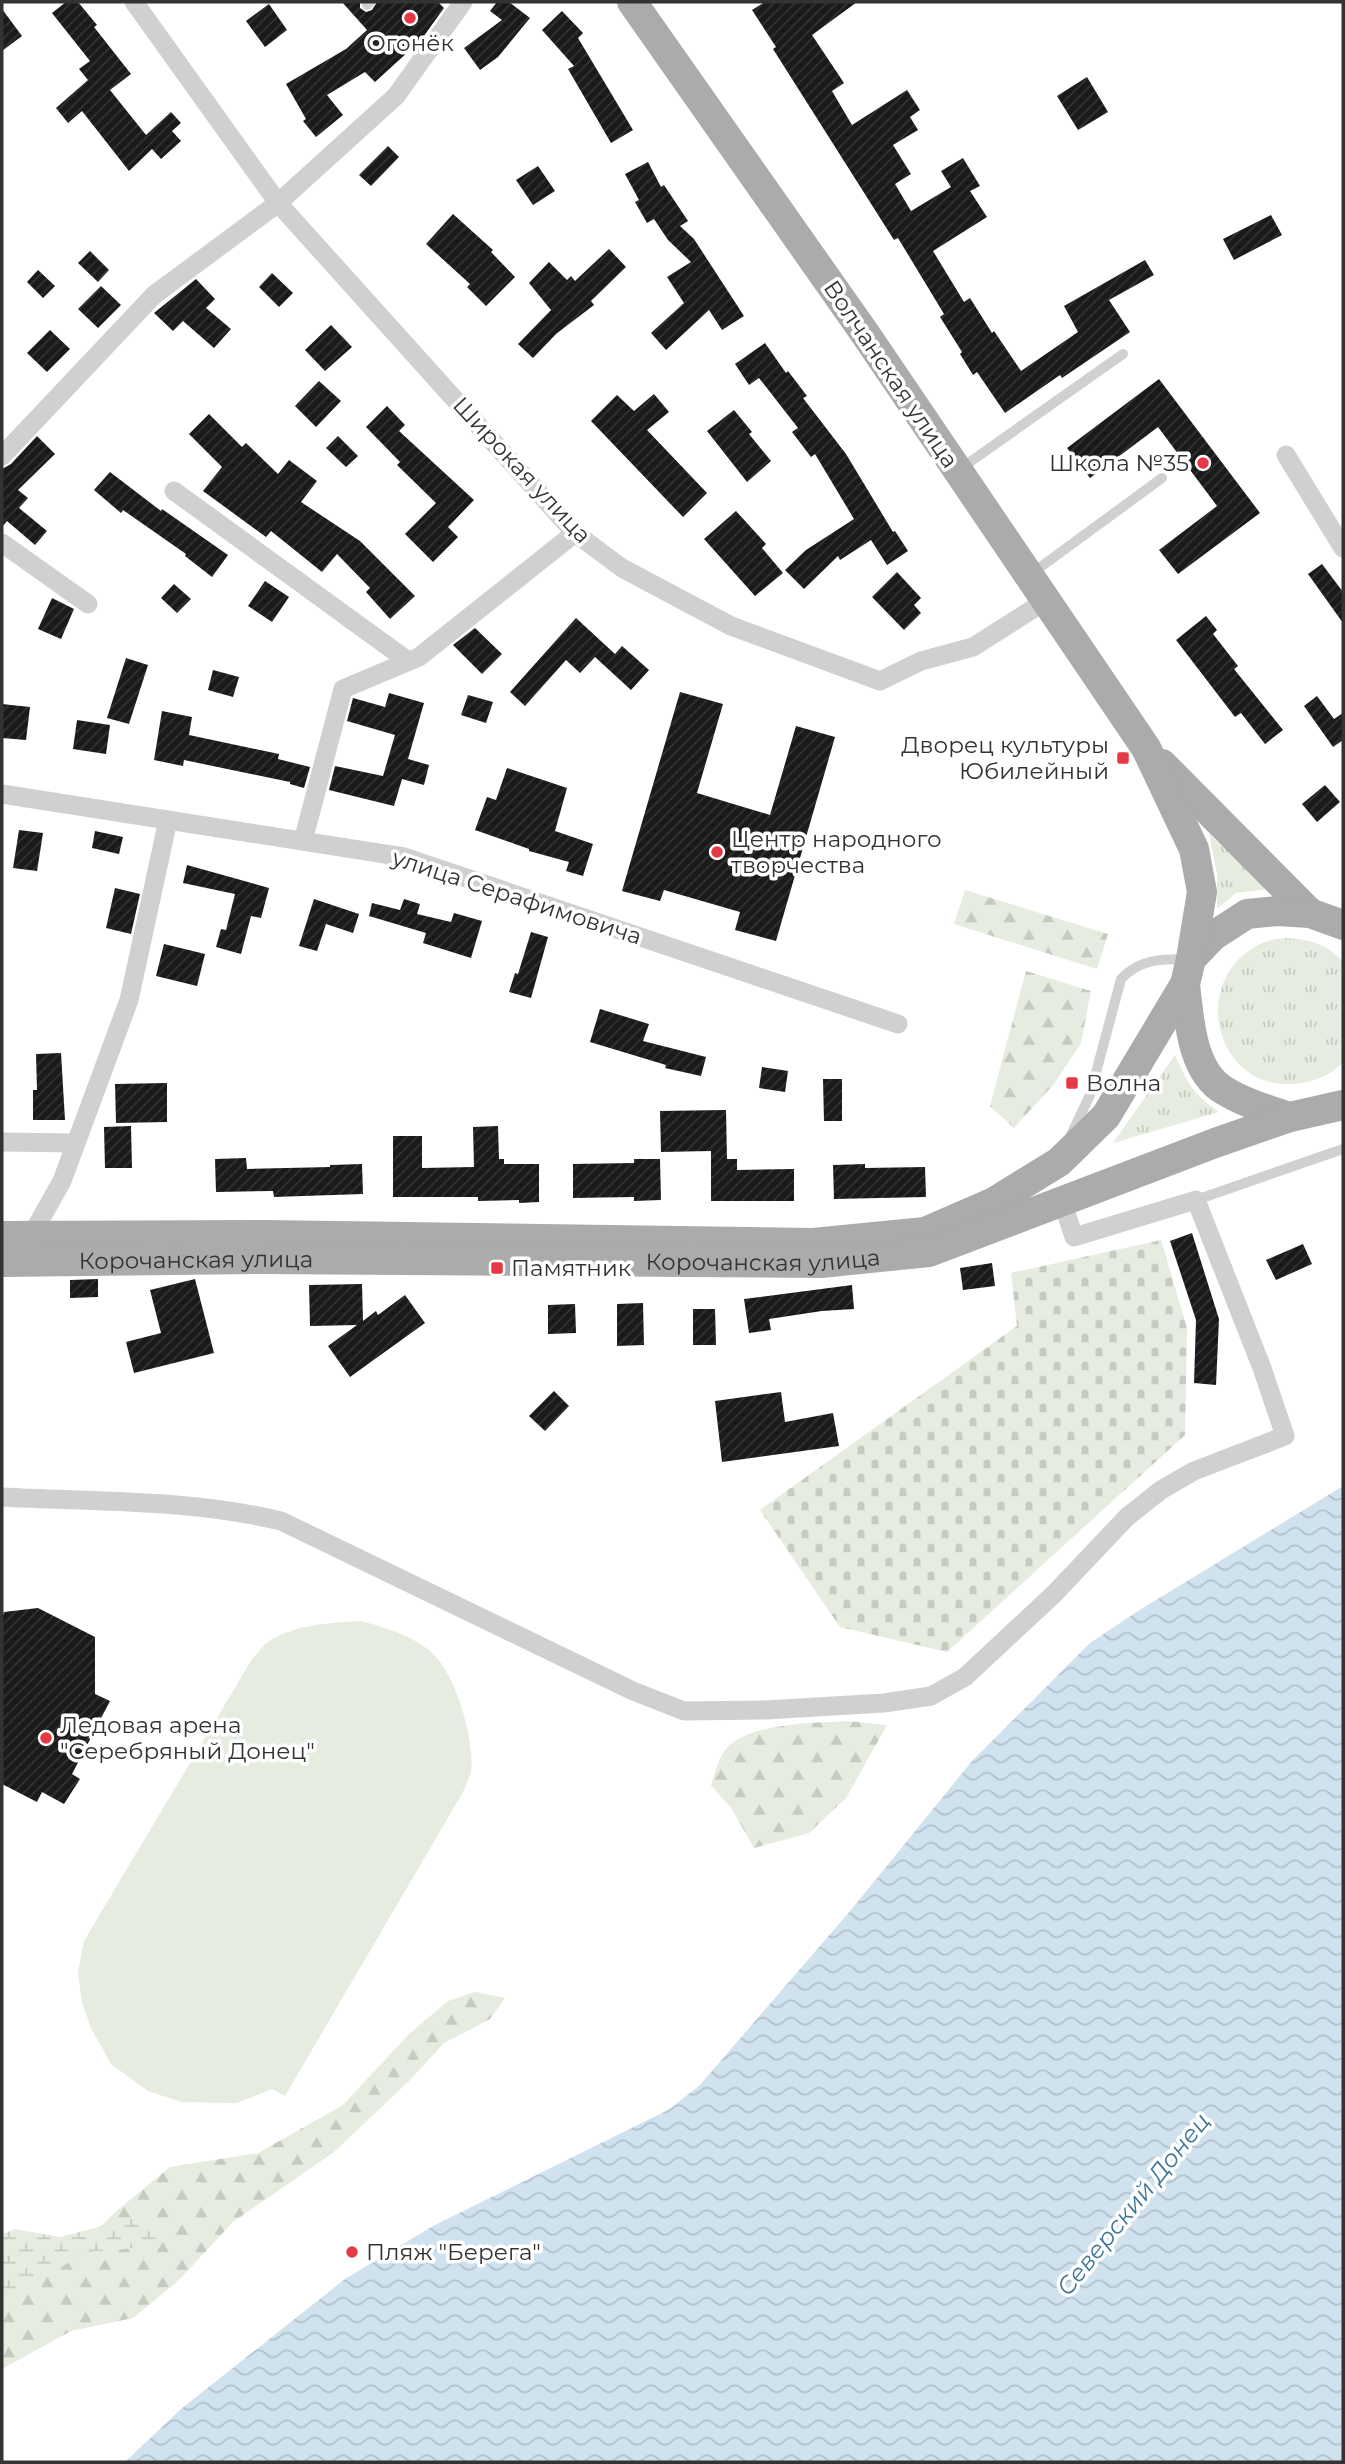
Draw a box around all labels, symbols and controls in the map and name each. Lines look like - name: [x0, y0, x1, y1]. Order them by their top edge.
- marker: Огонёк: [402, 10, 418, 26]
- place label: Огонёк: [366, 29, 454, 57]
- street label: Волчанская улица: [818, 275, 964, 473]
- street label: Широкая улица: [447, 391, 597, 549]
- place label: Школа №35: [1049, 449, 1189, 477]
- marker: Школа №35: [1195, 455, 1211, 471]
- place label: Дворец культуры Юбилейный: [901, 731, 1109, 785]
- marker: Дворец культуры Юбилейный: [1115, 750, 1131, 766]
- place label: Центр народного творчества: [731, 825, 942, 879]
- street label: улица Серафимовича: [388, 843, 645, 951]
- marker: Центр народного творчества: [709, 844, 725, 860]
- place label: Волна: [1086, 1069, 1161, 1097]
- marker: Волна: [1064, 1075, 1080, 1091]
- street label: Корочанская улица: [646, 1243, 881, 1277]
- street label: Корочанская улица: [79, 1245, 313, 1275]
- place label: Памятник: [511, 1254, 632, 1282]
- marker: Памятник: [489, 1260, 505, 1276]
- place label: Ледовая арена "Серебряный Донец": [60, 1711, 315, 1765]
- marker: Ледовая арена "Серебряный Донец": [38, 1730, 54, 1746]
- water label: Северский Донец: [1050, 2107, 1216, 2301]
- place label: Пляж "Берега": [366, 2238, 541, 2266]
- marker: Пляж "Берега": [344, 2244, 360, 2260]

